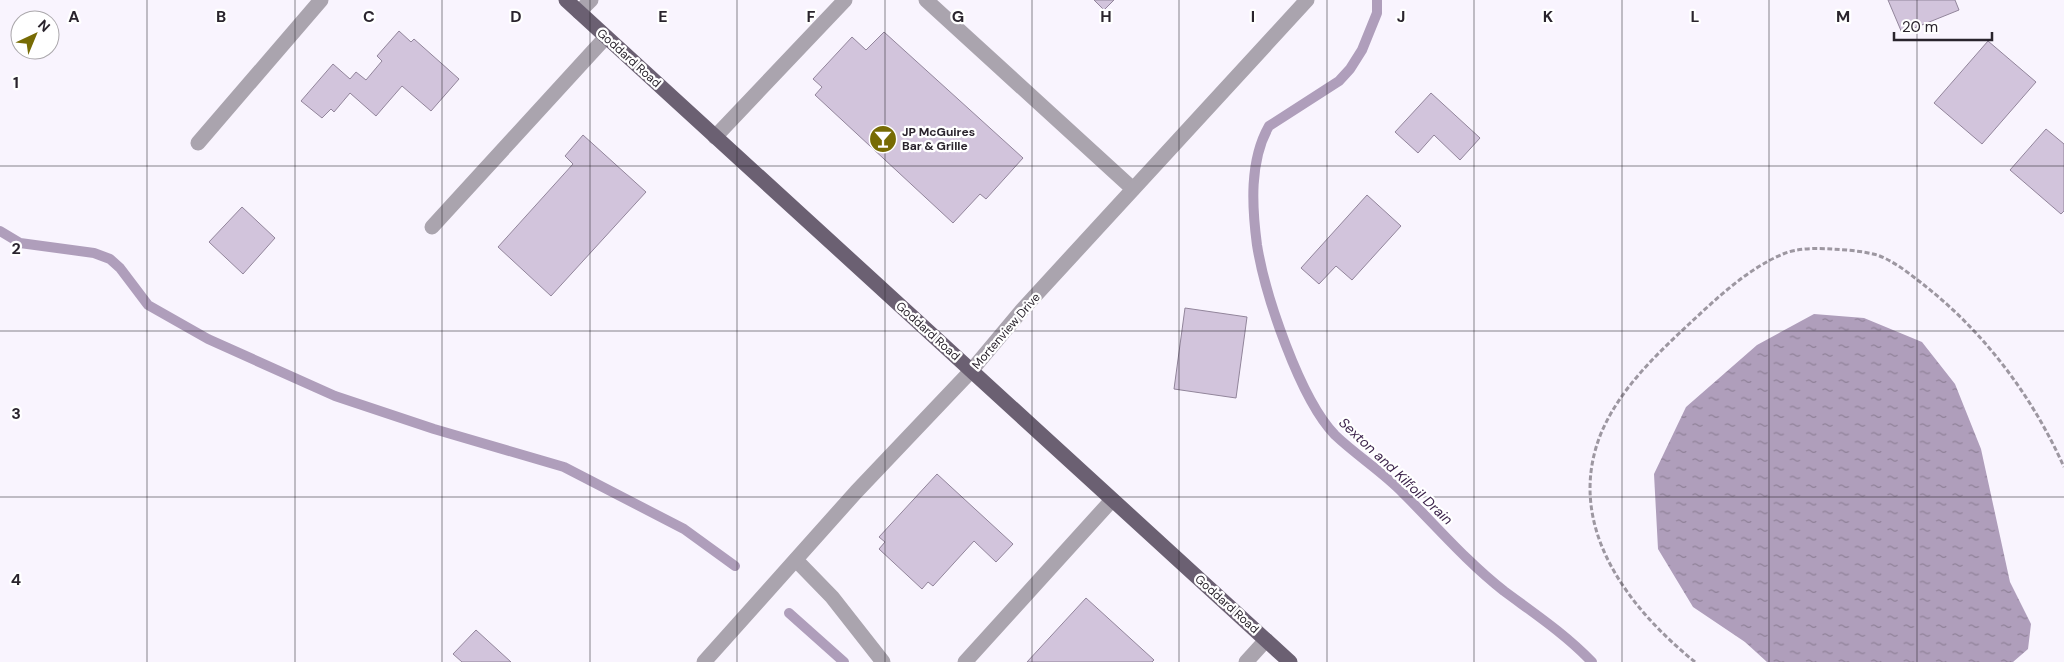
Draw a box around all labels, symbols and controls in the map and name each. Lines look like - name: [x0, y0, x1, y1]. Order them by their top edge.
- text: A: [68, 6, 80, 27]
- text: B: [216, 6, 226, 27]
- text: C: [363, 6, 375, 27]
- text: D: [510, 6, 522, 27]
- text: E: [658, 6, 668, 27]
- text: F: [807, 6, 816, 27]
- text: G: [952, 6, 964, 27]
- text: H: [1100, 6, 1112, 27]
- text: I: [1251, 6, 1255, 27]
- text: J: [1397, 6, 1405, 27]
- text: K: [1543, 6, 1554, 27]
- text: L: [1691, 6, 1700, 27]
- text: M: [1836, 6, 1850, 27]
- north arrow: [10, 10, 60, 60]
- scale bar: [1894, 10, 1992, 42]
- text: N: [34, 16, 54, 36]
- text: 20 m: [1902, 17, 1938, 37]
- street label: Goddard Road: [594, 25, 664, 91]
- text: 1: [13, 72, 19, 93]
- bar icon: JP McGuires Bar & Grille: [868, 124, 898, 154]
- place label: JP McGuires Bar & Grille: [902, 124, 975, 154]
- text: 2: [11, 238, 21, 259]
- street label: Mortenview Drive: [968, 289, 1044, 373]
- street label: Goddard Road: [893, 298, 963, 364]
- text: 3: [11, 403, 21, 424]
- water label: Sexton and Kilfoil Drain: [1335, 414, 1457, 528]
- text: 4: [11, 569, 21, 590]
- street label: Goddard Road: [1192, 571, 1262, 637]

